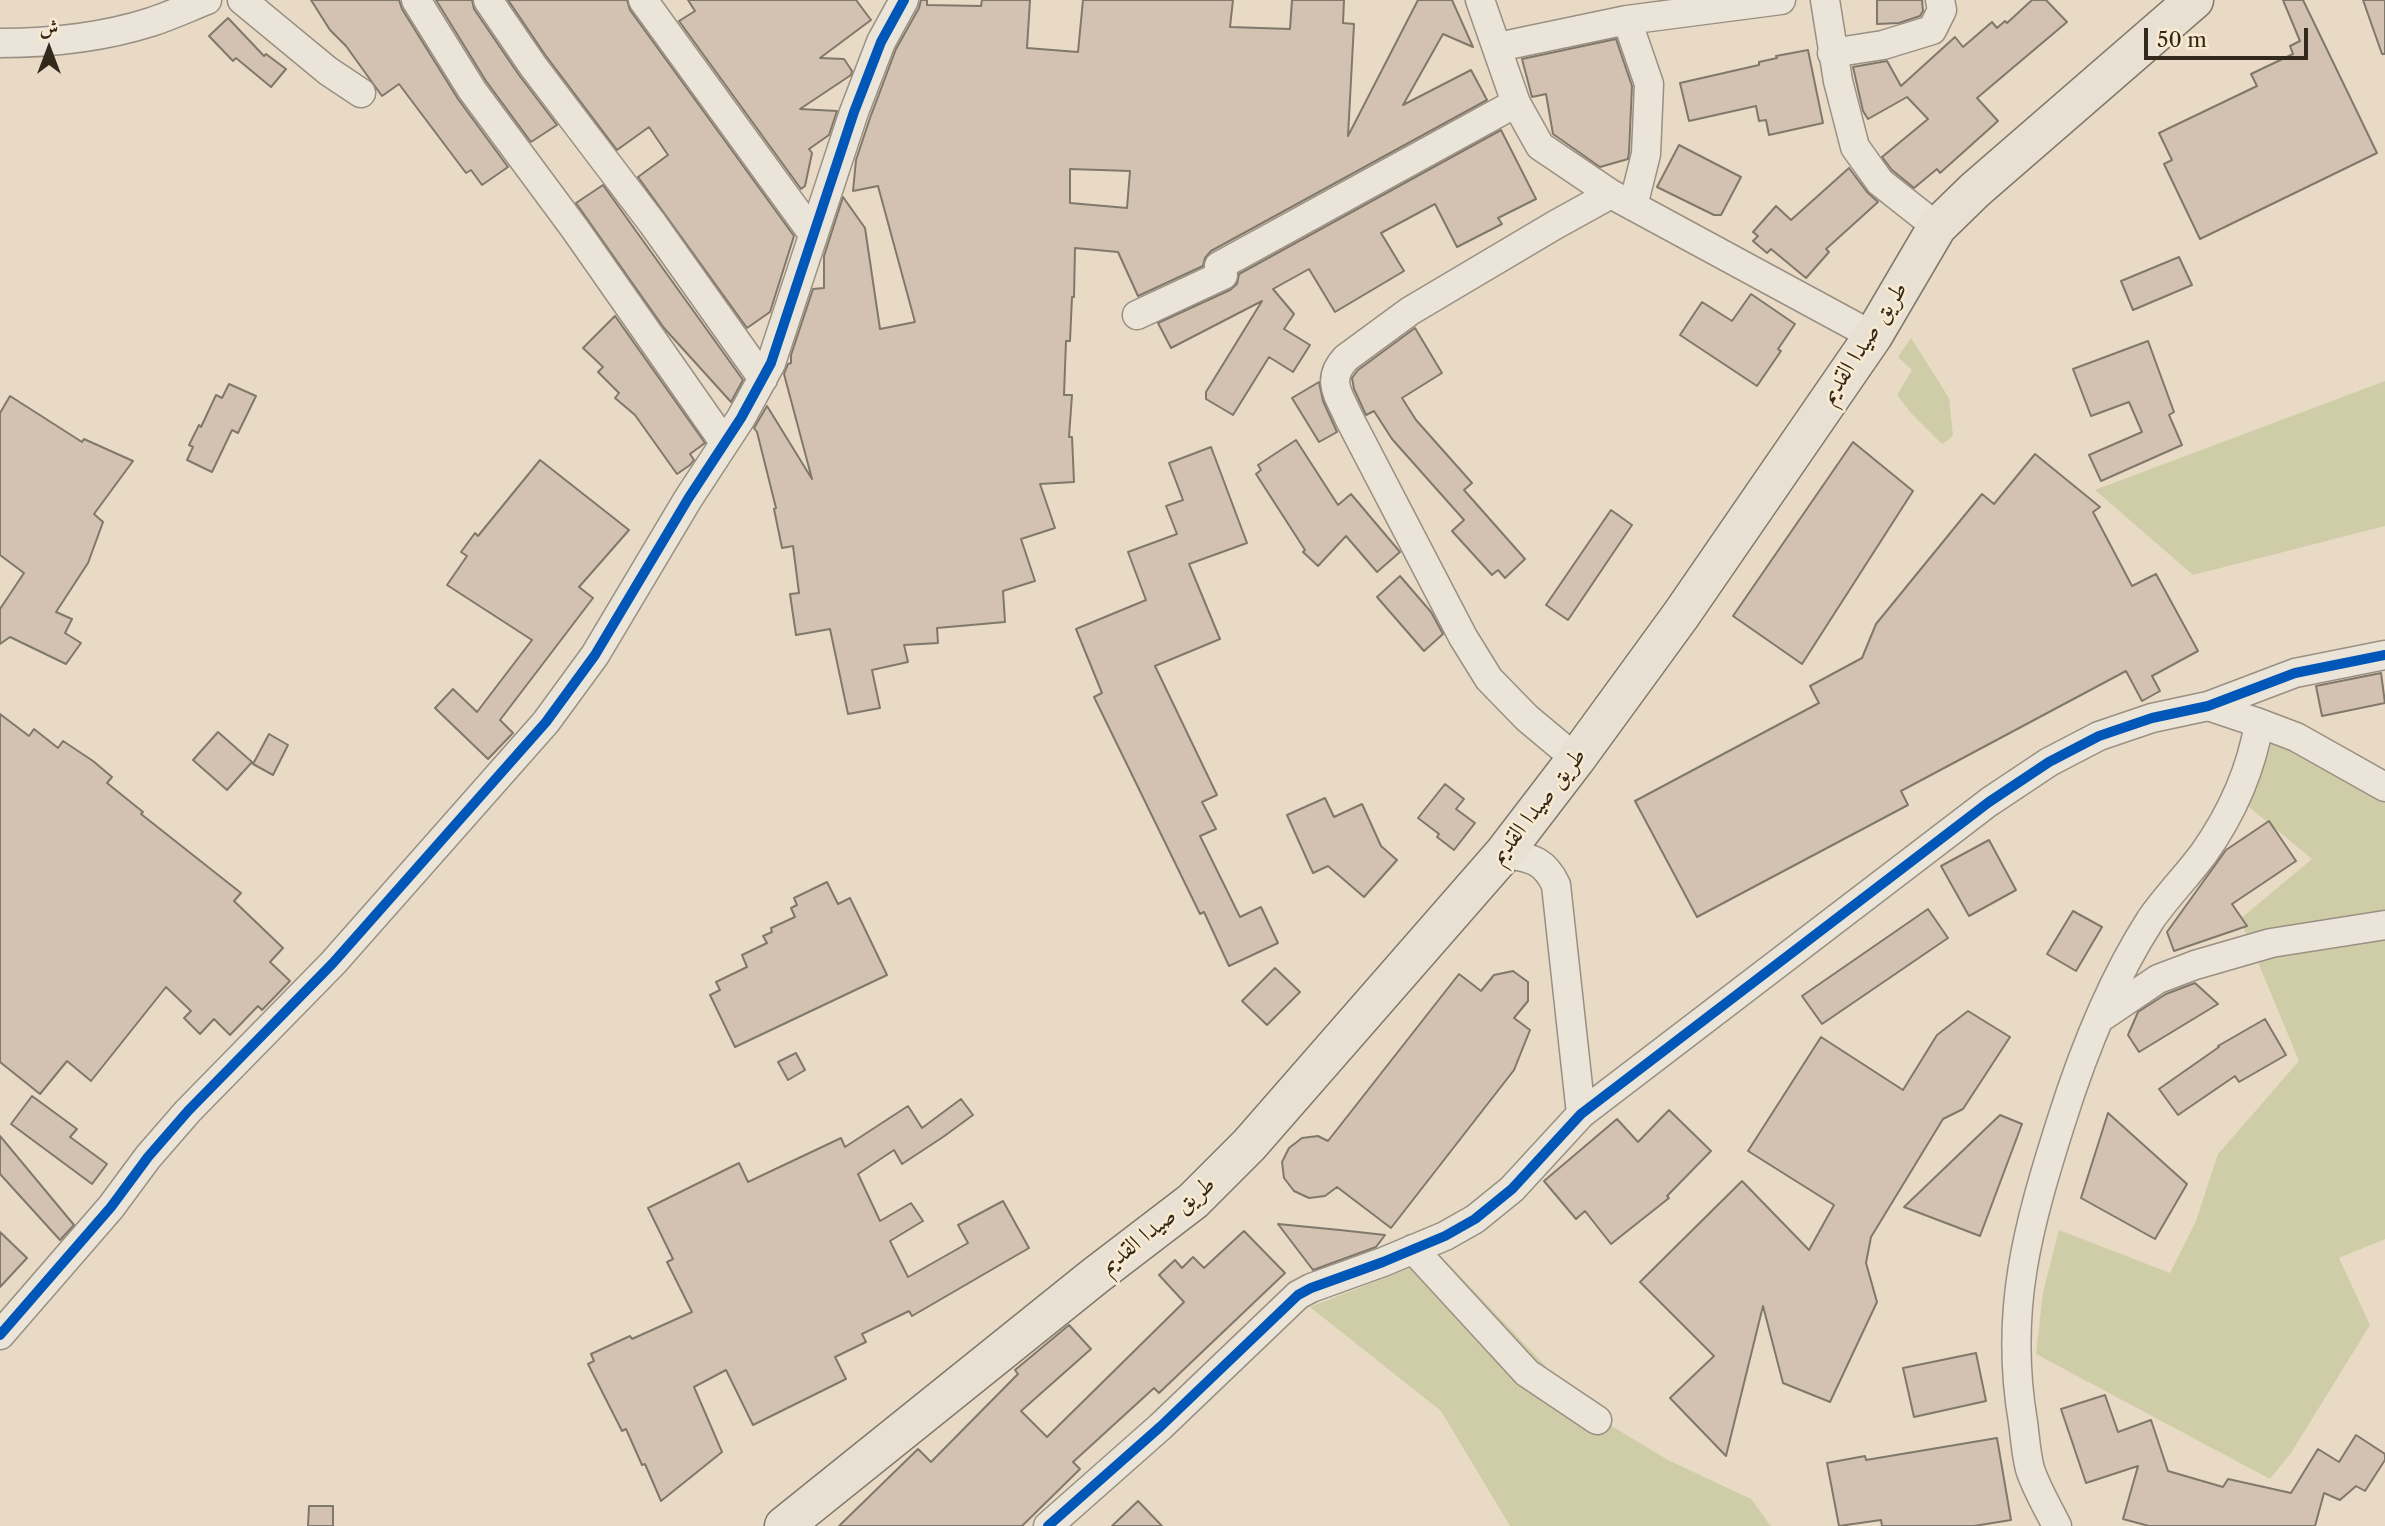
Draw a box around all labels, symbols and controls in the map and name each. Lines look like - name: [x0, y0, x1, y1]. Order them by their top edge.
- north arrow: [14, 14, 84, 84]
- scale bar: [2147, 14, 2312, 58]
- text: ش: [40, 16, 58, 39]
- text: 50 m: [2157, 27, 2207, 52]
- street label: طريق صيدا القديم: [1814, 277, 1914, 409]
- street label: طريق صيدا القديم: [1484, 742, 1592, 870]
- street label: طريق صيدا القديم: [1095, 1170, 1221, 1280]

